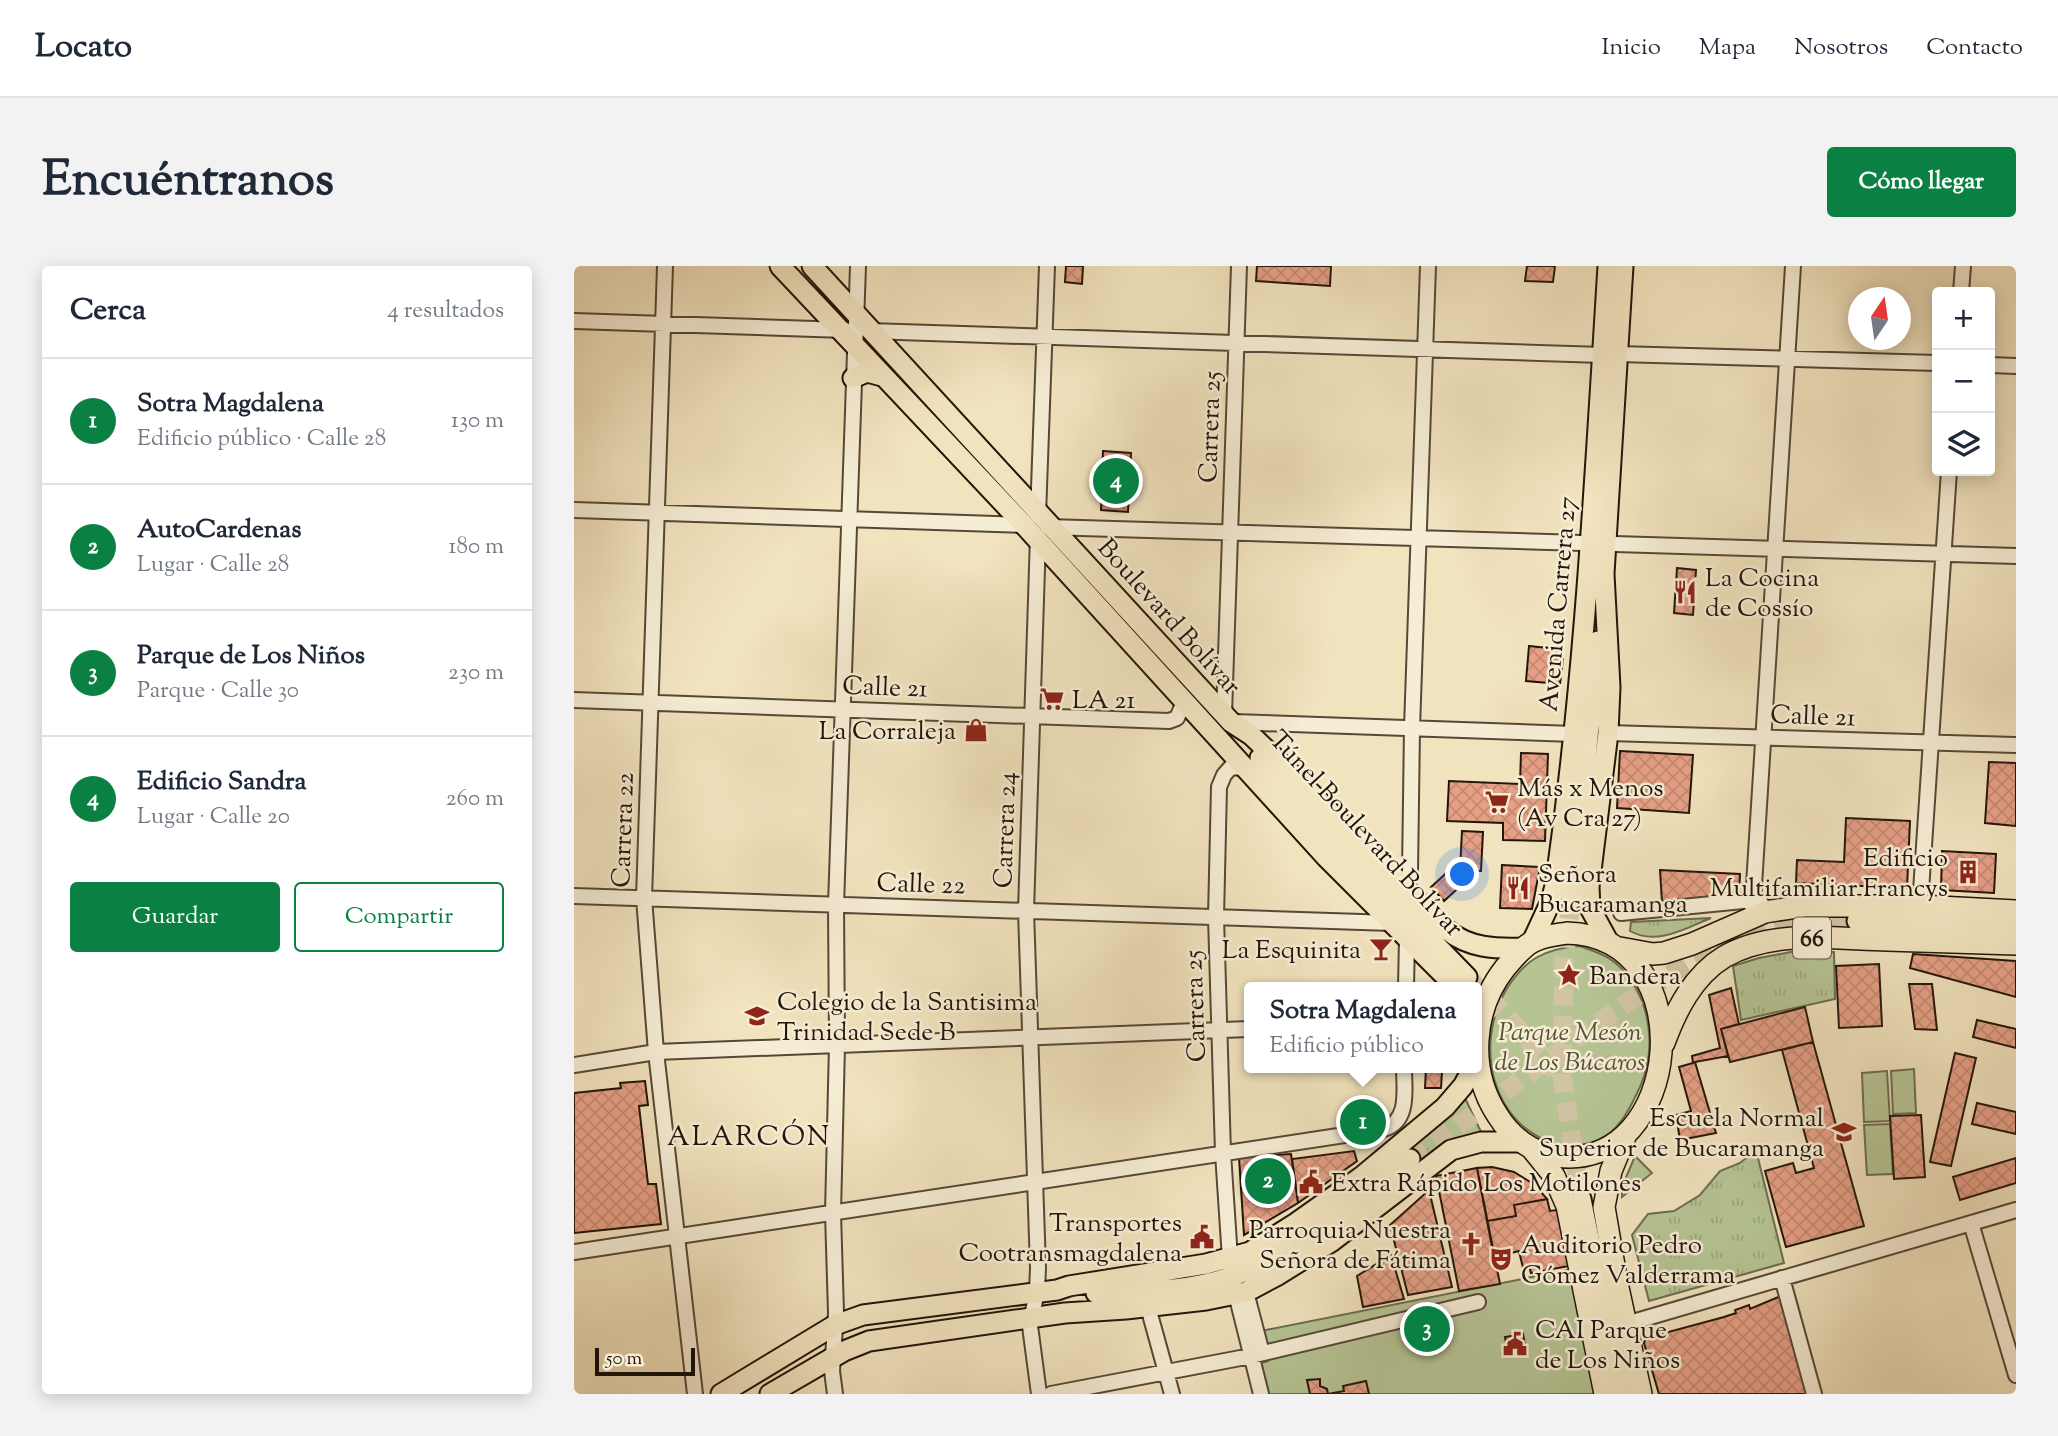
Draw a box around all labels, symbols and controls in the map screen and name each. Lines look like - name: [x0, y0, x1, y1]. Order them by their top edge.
- text: Locato: [35, 24, 132, 72]
- text: Inicio: [1601, 31, 1661, 65]
- text: Mapa: [1699, 31, 1756, 65]
- text: Nosotros: [1794, 31, 1888, 65]
- text: Contacto: [1926, 31, 2023, 65]
- text: Encuéntranos: [42, 147, 334, 217]
- button: Cómo llegar: [1827, 147, 2016, 217]
- north arrow: [1848, 287, 1911, 350]
- map controls: [1932, 287, 1995, 476]
- button: +: [1932, 287, 1995, 350]
- text: Cerca: [70, 290, 146, 333]
- text: 4 resultados: [387, 295, 504, 328]
- button: −: [1932, 350, 1995, 413]
- street label: Carrera 25: [1191, 370, 1232, 484]
- text: Sotra Magdalena: [137, 386, 324, 423]
- text: 1: [89, 405, 97, 438]
- text: 130 m: [451, 405, 504, 438]
- button: layers: [1932, 413, 1995, 476]
- text: Edificio público · Calle 28: [137, 423, 386, 456]
- pin: 4: [1093, 455, 1139, 507]
- street label: Avenida Carrera 27: [1532, 495, 1587, 713]
- text: AutoCardenas: [137, 512, 301, 549]
- text: 2: [88, 531, 98, 564]
- text: 180 m: [449, 531, 504, 564]
- street label: Boulevard Bolívar: [1088, 531, 1249, 704]
- text: Lugar · Calle 28: [137, 549, 289, 582]
- place label: La Cocina de Cossío: [1705, 561, 1819, 628]
- restaurant icon: La Cocina de Cossío: [1671, 578, 1699, 606]
- text: Parque de Los Niños: [137, 638, 365, 675]
- text: 3: [88, 657, 98, 690]
- text: 230 m: [448, 657, 504, 690]
- street label: Calle 21: [842, 669, 928, 708]
- text: Parque · Calle 30: [137, 675, 299, 708]
- place label: LA 21: [1072, 683, 1135, 720]
- supermarket icon: LA 21: [1038, 685, 1066, 713]
- street label: Calle 21: [1770, 698, 1856, 737]
- place label: La Corraleja: [819, 714, 956, 751]
- shop icon: La Corraleja: [962, 716, 990, 744]
- street label: Túnel Boulevard Bolívar: [1259, 723, 1471, 946]
- text: Edificio Sandra: [137, 764, 306, 801]
- street label: Carrera 24: [986, 771, 1027, 889]
- place label: Más x Menos (Av Cra 27): [1517, 771, 1664, 838]
- street label: Carrera 22: [604, 772, 645, 888]
- text: 4: [87, 783, 99, 816]
- text: 260 m: [446, 783, 504, 816]
- supermarket icon: Más x Menos (Av Cra 27): [1483, 788, 1511, 816]
- text: Lugar · Calle 20: [137, 801, 290, 834]
- place label: Edificio Multifamiliar Francys: [1710, 841, 1948, 908]
- your location: [1445, 857, 1479, 891]
- place label: Señora Bucaramanga: [1538, 857, 1688, 924]
- building icon: Edificio Multifamiliar Francys: [1954, 858, 1982, 886]
- street label: Calle 22: [876, 865, 966, 906]
- restaurant icon: Señora Bucaramanga: [1504, 874, 1532, 902]
- button: Guardar: [70, 882, 280, 952]
- button: Compartir: [294, 882, 504, 952]
- road number: 66: [1793, 918, 1831, 958]
- place label: La Esquinita: [1222, 933, 1361, 970]
- bar icon: La Esquinita: [1367, 935, 1395, 963]
- street label: Carrera 25: [1176, 949, 1217, 1063]
- place label: Bandera: [1589, 959, 1681, 996]
- place icon: Bandera: [1555, 961, 1583, 989]
- popup: [1244, 982, 1482, 1073]
- place label: Colegio de la Santisima Trinidad Sede B: [777, 985, 1037, 1052]
- text: Sotra Magdalena: [1270, 993, 1456, 1030]
- school or university icon: Colegio de la Santisima Trinidad Sede B: [743, 1002, 771, 1030]
- park label: Parque Mesón de Los Búcaros: [1495, 1015, 1645, 1082]
- text: Edificio público: [1270, 1030, 1424, 1063]
- pin: 1: [1340, 1096, 1386, 1148]
- place label: Escuela Normal Superior de Bucaramanga: [1539, 1101, 1824, 1168]
- district label: ALARCÓN: [667, 1118, 831, 1158]
- school or university icon: Escuela Normal Superior de Bucaramanga: [1830, 1118, 1858, 1146]
- pin: 2: [1245, 1155, 1291, 1207]
- place label: Extra Rápido Los Motilones: [1331, 1166, 1641, 1203]
- public building icon: Extra Rápido Los Motilones: [1297, 1168, 1325, 1196]
- place label: Transportes Cootransmagdalena: [958, 1206, 1182, 1273]
- place label: Parroquia Nuestra Señora de Fátima: [1249, 1213, 1451, 1280]
- public building icon: Transportes Cootransmagdalena: [1188, 1223, 1216, 1251]
- place label: Auditorio Pedro Gómez Valderrama: [1521, 1228, 1735, 1295]
- church icon: Parroquia Nuestra Señora de Fátima: [1457, 1230, 1485, 1258]
- theatre icon: Auditorio Pedro Gómez Valderrama: [1487, 1245, 1515, 1273]
- pin: 3: [1404, 1303, 1450, 1355]
- place label: CAI Parque de Los Niños: [1535, 1313, 1680, 1380]
- public building icon: CAI Parque de Los Niños: [1501, 1330, 1529, 1358]
- scale bar: [595, 1345, 695, 1377]
- text: 50 m: [606, 1346, 642, 1373]

